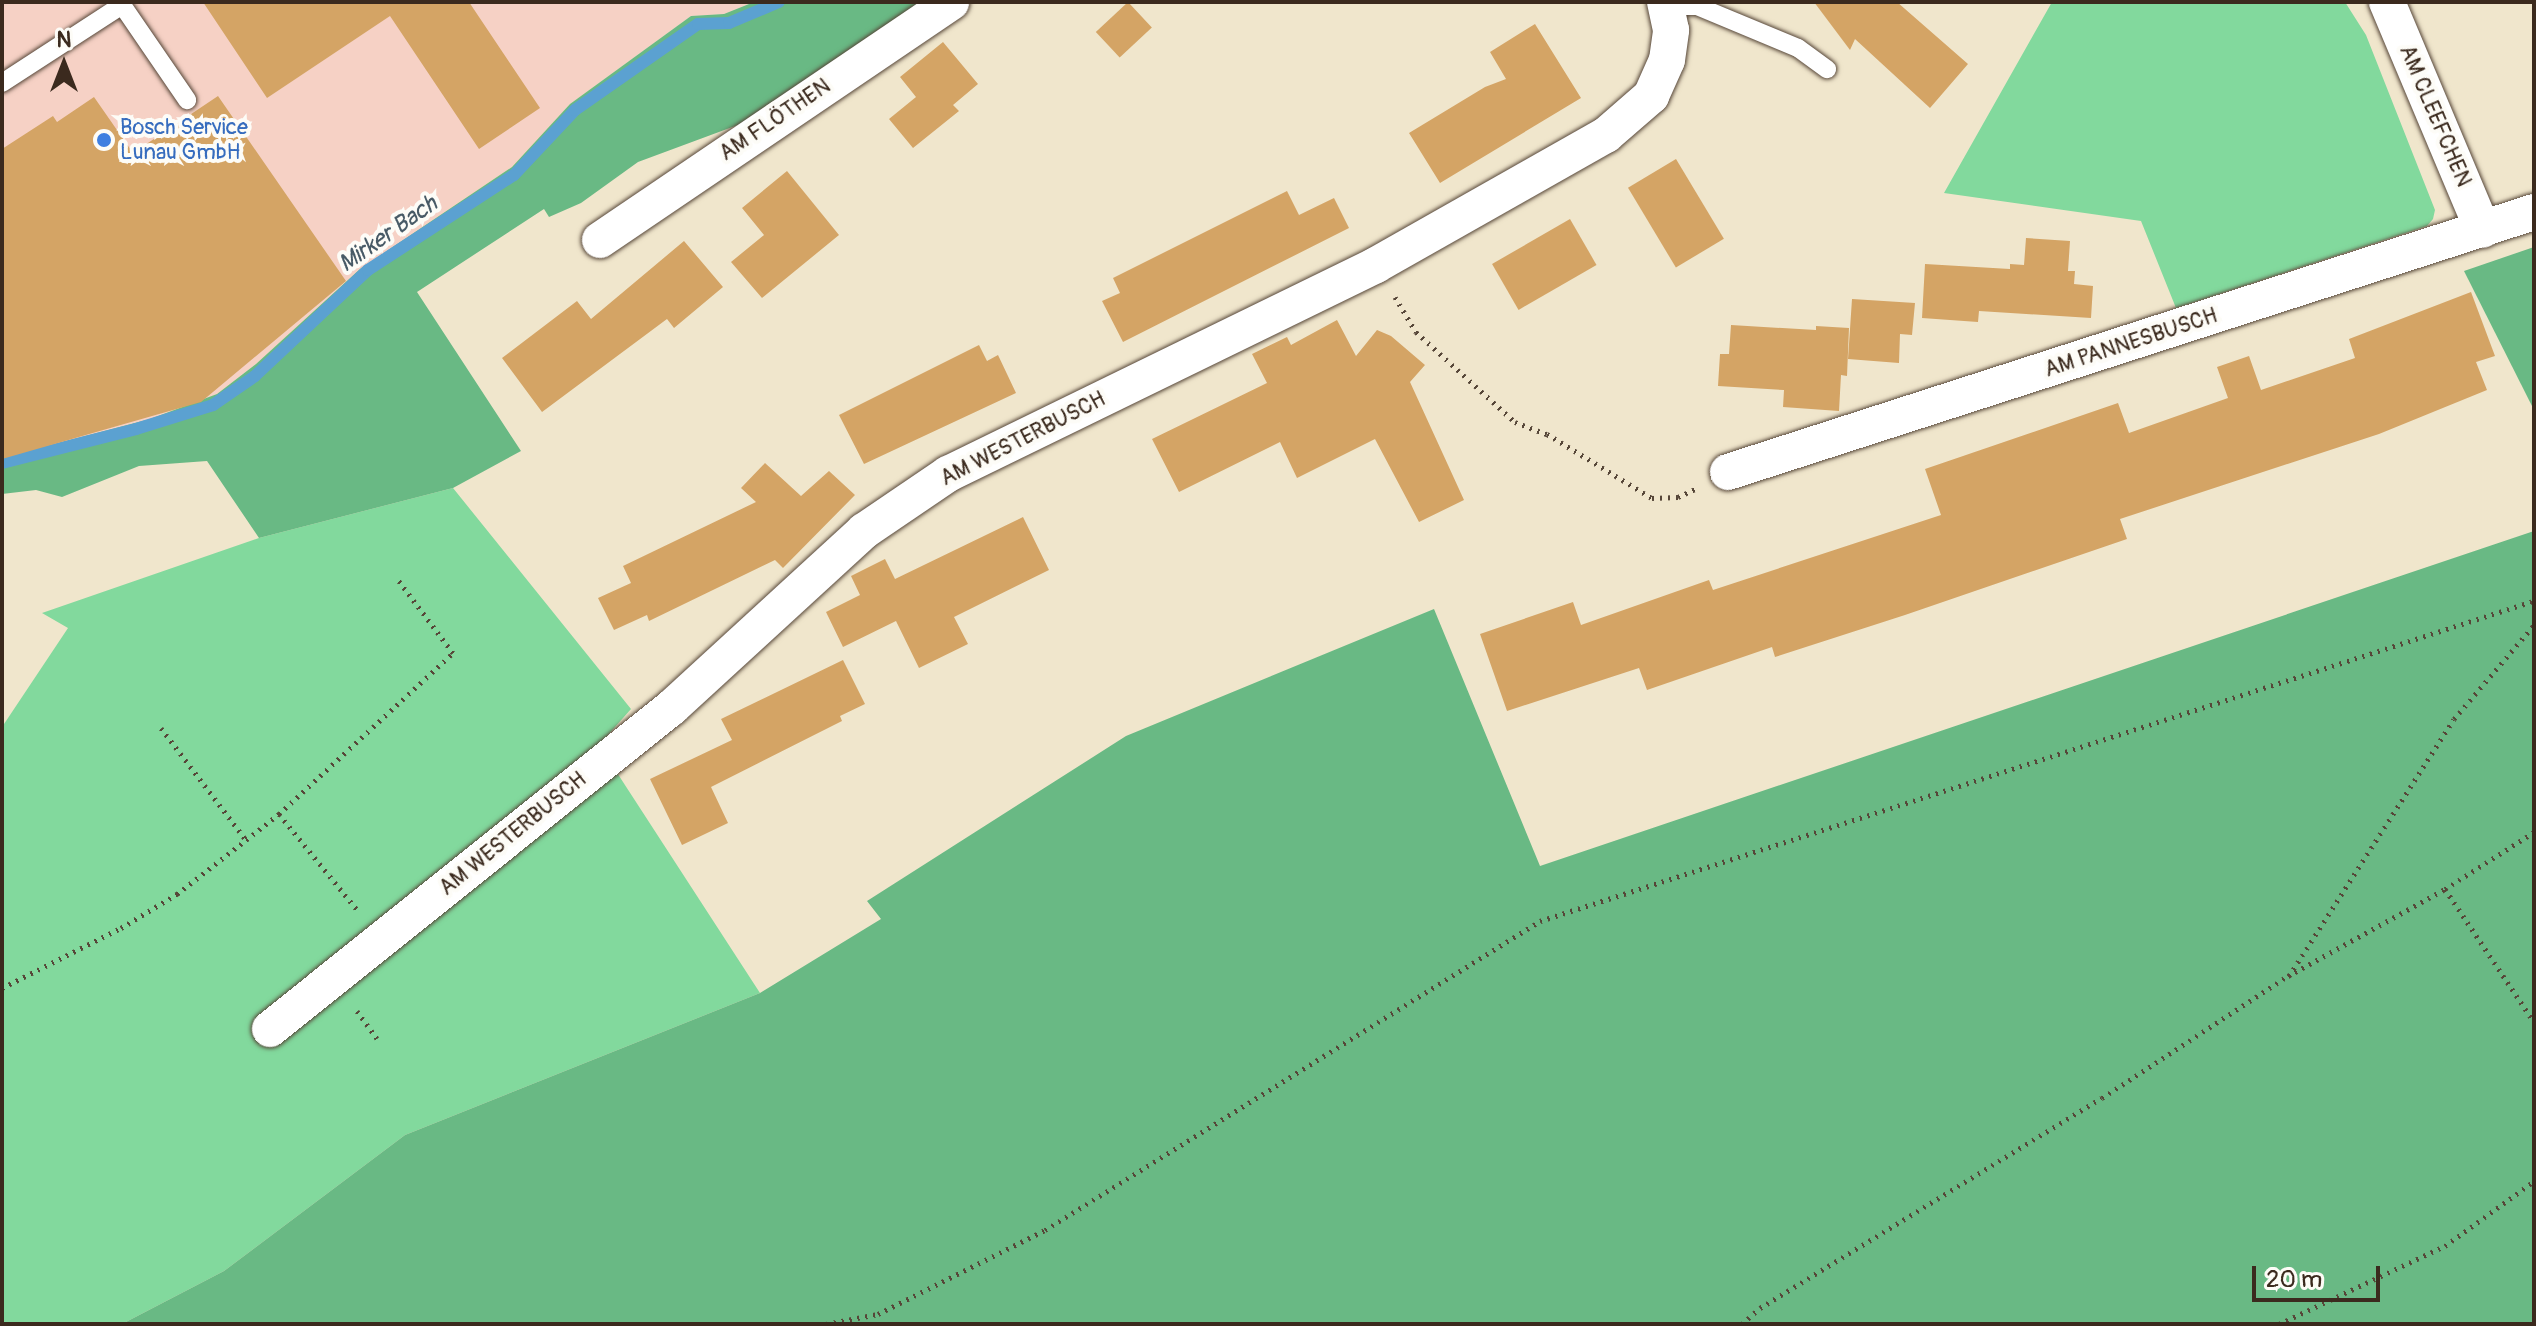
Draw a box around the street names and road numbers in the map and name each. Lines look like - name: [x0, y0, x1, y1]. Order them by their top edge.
- street label: AM CLEEFCHEN: [2393, 41, 2477, 191]
- street label: AM FLÖTHEN: [714, 73, 836, 167]
- street label: AM PANNESBUSCH: [2041, 303, 2221, 383]
- street label: AM WESTERBUSCH: [936, 386, 1110, 492]
- street label: AM WESTERBUSCH: [434, 767, 592, 901]

